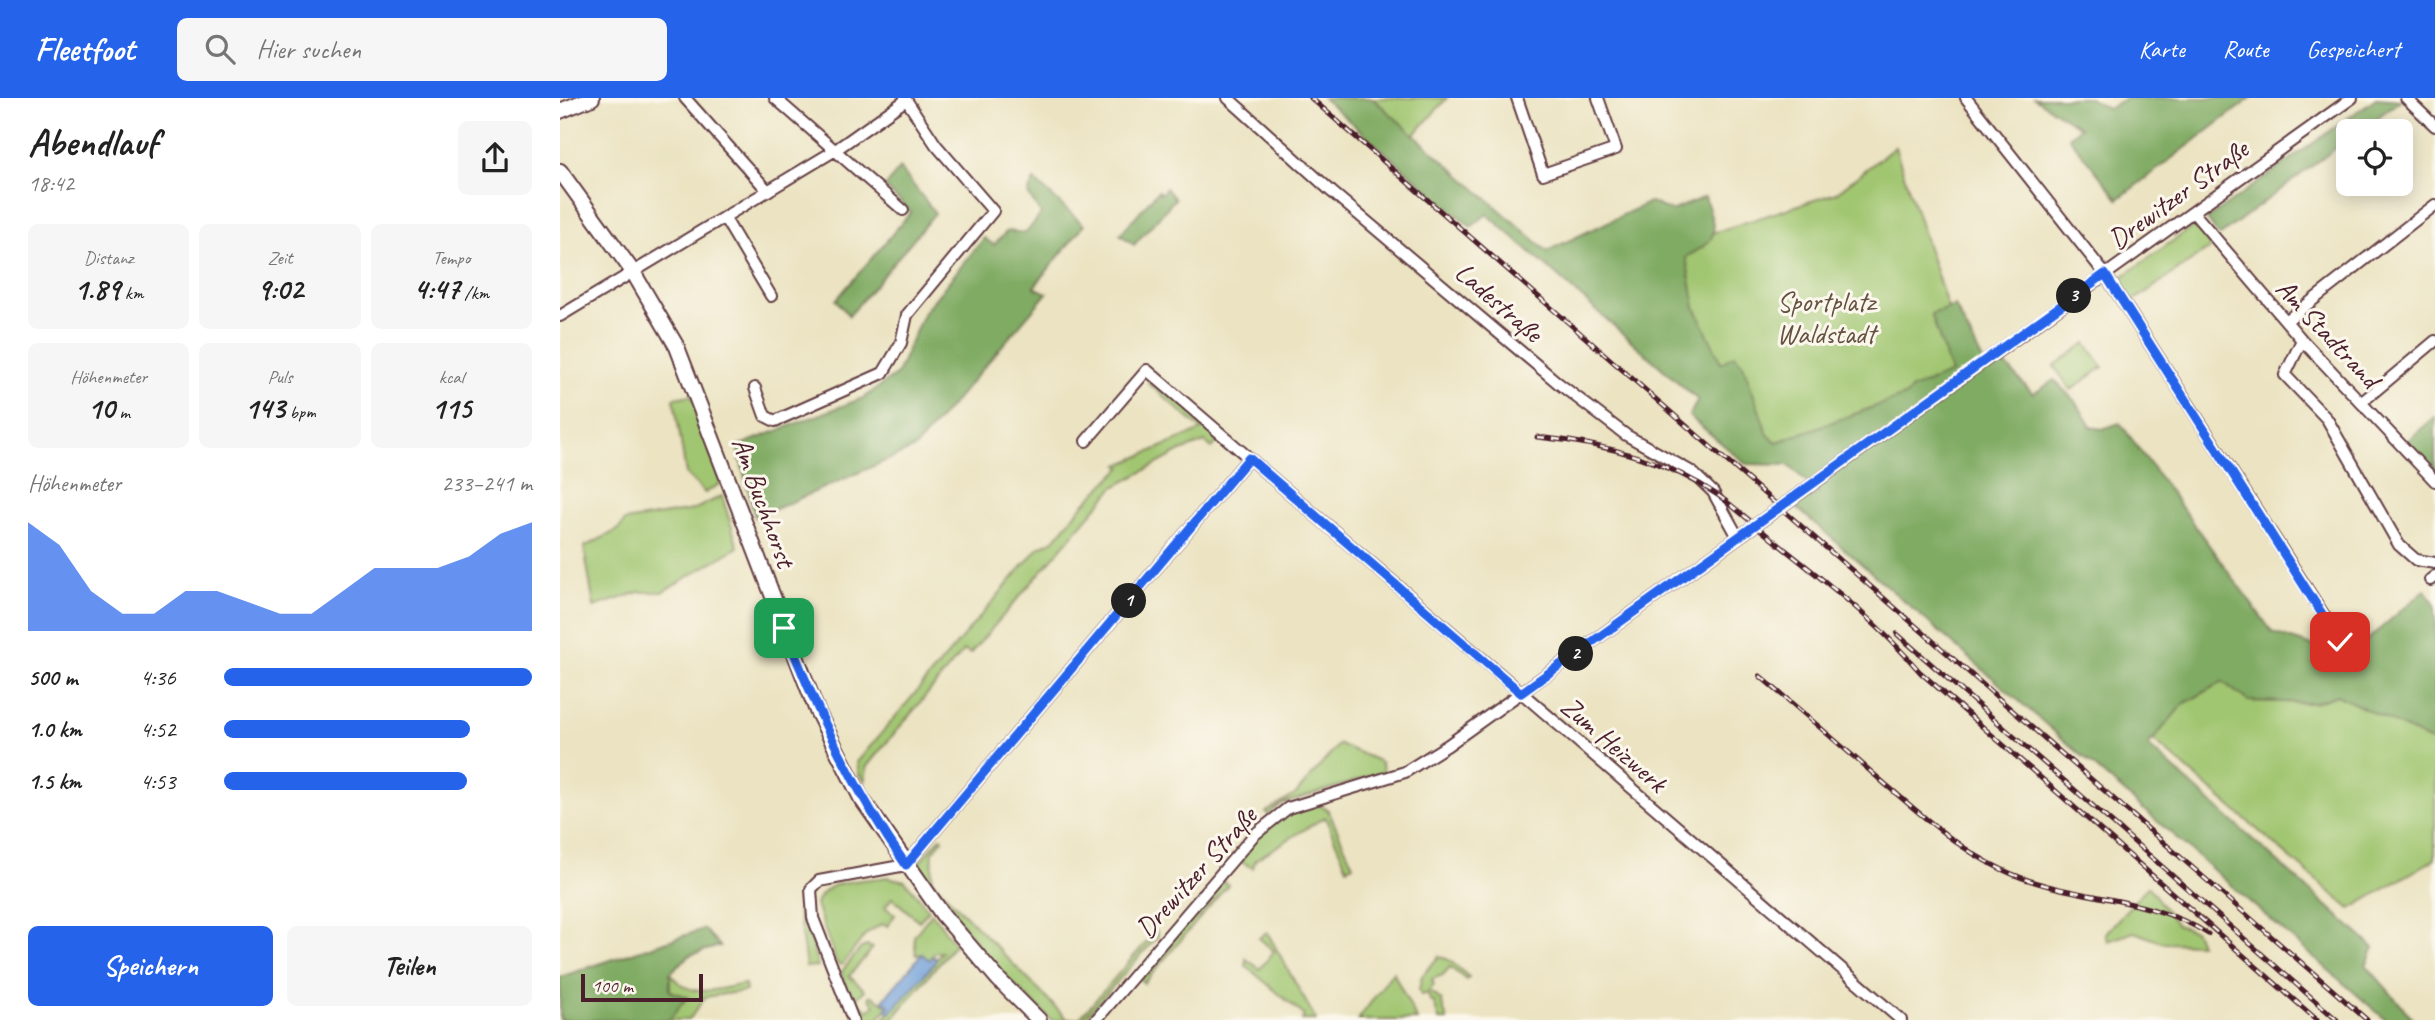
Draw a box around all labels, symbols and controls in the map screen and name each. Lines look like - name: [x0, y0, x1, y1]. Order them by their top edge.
- search box: [177, 18, 667, 81]
- text: Fleetfoot: [35, 28, 135, 70]
- icon: search: [201, 30, 239, 68]
- text: Hier suchen: [257, 33, 361, 66]
- text: Karte: [2139, 34, 2185, 64]
- text: Route: [2223, 34, 2268, 64]
- text: Gespeichert: [2306, 34, 2400, 64]
- text: Abendlauf: [28, 119, 158, 166]
- map controls: [2336, 119, 2413, 196]
- button: locate: [2336, 119, 2413, 196]
- button: share: [458, 121, 532, 195]
- street label: Drewitzer Straße: [2101, 130, 2256, 257]
- text: 18:42: [28, 169, 74, 198]
- text: Distanz: [84, 246, 134, 270]
- text: Zeit: [267, 246, 293, 270]
- text: Tempo: [432, 246, 470, 270]
- street label: Ladestraße: [1448, 254, 1551, 351]
- text: 1.89: [74, 270, 120, 308]
- text: 9:02: [257, 270, 303, 308]
- text: 4:47: [413, 270, 460, 308]
- street label: Am Stadtrand: [2269, 271, 2390, 398]
- pin: 3: [2056, 278, 2092, 314]
- text: km: [120, 281, 143, 305]
- text: /km: [460, 281, 489, 305]
- text: 3: [2069, 283, 2078, 307]
- park label: Sportplatz Waldstadt: [1777, 284, 1879, 351]
- text: Höhenmeter: [70, 365, 147, 389]
- text: Puls: [267, 365, 293, 389]
- text: kcal: [439, 365, 464, 389]
- text: 10: [88, 389, 115, 427]
- text: 143: [244, 389, 285, 427]
- text: 115: [431, 389, 471, 427]
- text: m: [115, 400, 130, 424]
- text: bpm: [285, 400, 316, 424]
- street label: Am Buchhorst: [724, 432, 805, 574]
- text: Höhenmeter: [28, 469, 121, 498]
- text: 233–241 m: [441, 469, 532, 498]
- pin: 1: [1112, 584, 1146, 618]
- text: 1: [1124, 588, 1133, 612]
- pin: [754, 598, 814, 658]
- icon: arrive: [765, 609, 803, 647]
- pin: [2310, 612, 2370, 672]
- icon: check: [2321, 623, 2359, 661]
- pin: 2: [1558, 636, 1594, 672]
- text: 2: [1571, 641, 1580, 665]
- text: 500 m: [28, 663, 77, 692]
- text: 4:36: [140, 663, 176, 692]
- street label: Zum Heizwerk: [1554, 688, 1676, 801]
- text: 1.0 km: [28, 715, 82, 744]
- text: 4:52: [140, 715, 176, 744]
- text: 1.5 km: [28, 767, 81, 796]
- text: 4:53: [140, 767, 176, 796]
- street label: Drewitzer Straße: [1128, 798, 1265, 945]
- button: Speichern: [28, 926, 273, 1006]
- button: Teilen: [287, 926, 532, 1006]
- scale bar: [581, 971, 704, 1003]
- text: 100 m: [592, 974, 633, 998]

